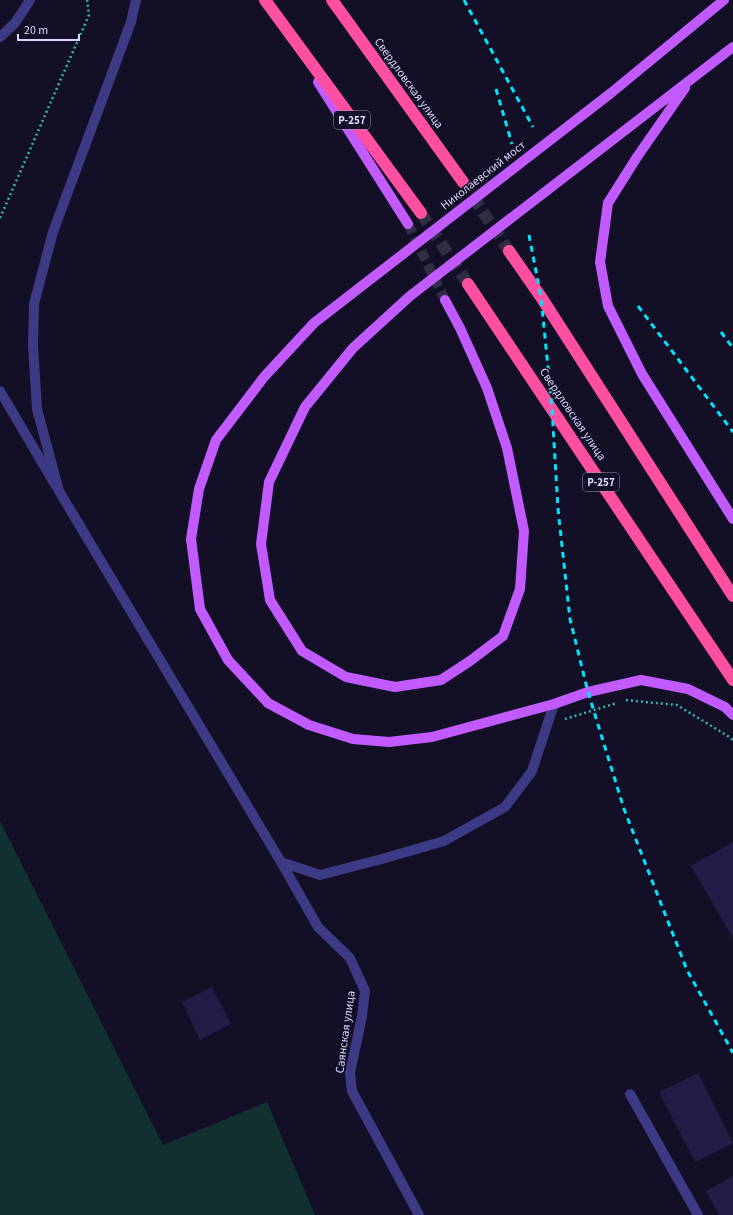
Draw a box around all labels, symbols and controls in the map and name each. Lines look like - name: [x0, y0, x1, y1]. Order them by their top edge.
- scale bar: [18, 16, 79, 42]
- text: 20 m: [24, 22, 48, 39]
- street label: Свердловская улица: [370, 34, 447, 132]
- road number: Р-257: [334, 111, 370, 129]
- street label: Николаевский мост: [437, 136, 530, 214]
- street label: Свердловская улица: [535, 365, 610, 464]
- road number: Р-257: [583, 473, 619, 491]
- street label: Саянская улица: [331, 990, 360, 1074]

